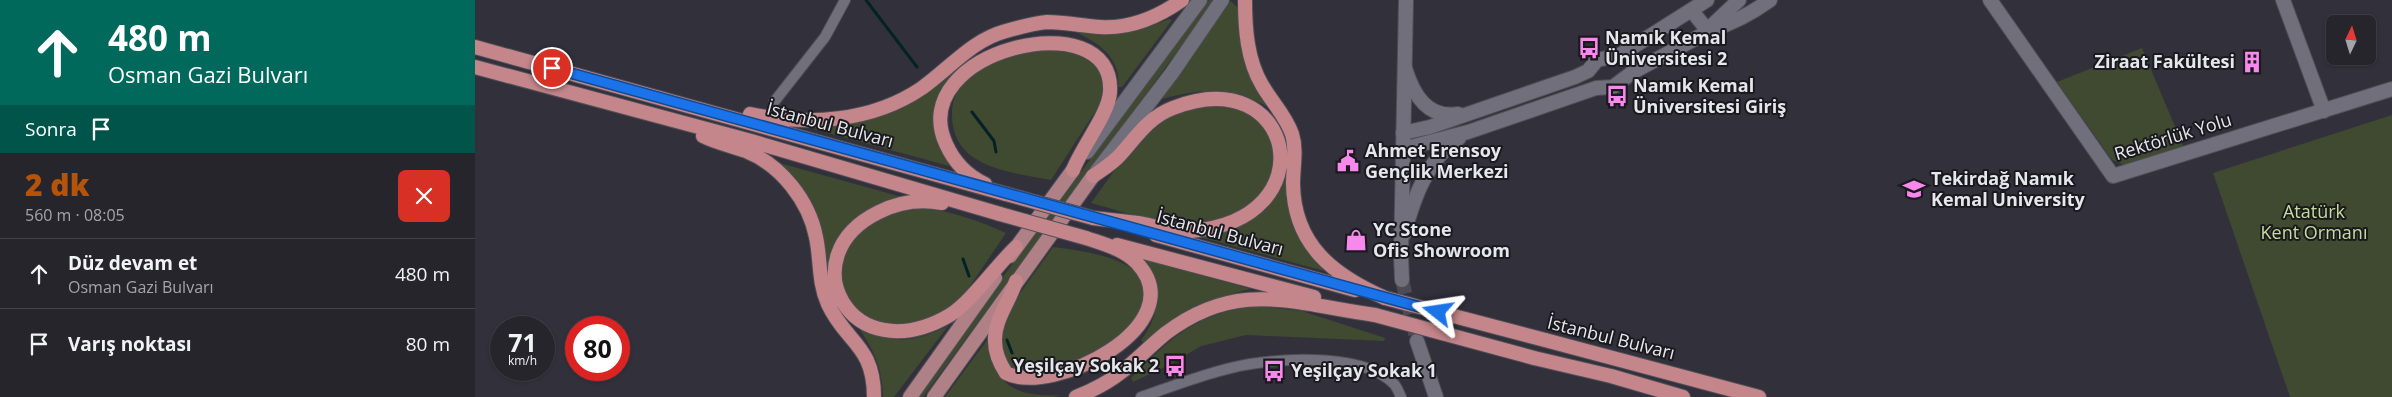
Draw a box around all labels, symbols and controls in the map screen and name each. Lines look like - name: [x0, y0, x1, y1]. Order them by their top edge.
- text: 480 m: [108, 14, 212, 61]
- north arrow: [2326, 15, 2376, 65]
- map controls: [2326, 15, 2376, 65]
- icon: ahead: [25, 20, 90, 85]
- place label: Namık Kemal Üniversitesi 2: [1605, 25, 1727, 70]
- bus stop icon: Namık Kemal Üniversitesi 2: [1576, 35, 1602, 61]
- pin: [531, 47, 573, 89]
- place label: Ziraat Fakültesi: [2095, 49, 2235, 73]
- building icon: Ziraat Fakültesi: [2239, 49, 2265, 75]
- icon: arrive: [538, 54, 566, 82]
- text: Osman Gazi Bulvarı: [108, 59, 308, 89]
- place label: Namık Kemal Üniversitesi Giriş: [1633, 73, 1786, 118]
- bus stop icon: Namık Kemal Üniversitesi Giriş: [1604, 83, 1630, 109]
- street label: İstanbul Bulvarı: [764, 96, 896, 153]
- street label: Rektörlük Yolu: [2111, 107, 2234, 165]
- icon: arrive: [87, 115, 115, 143]
- text: Sonra: [25, 116, 77, 142]
- place label: Ahmet Erensoy Gençlik Merkezi: [1365, 138, 1508, 183]
- public building icon: Ahmet Erensoy Gençlik Merkezi: [1335, 148, 1361, 174]
- text: 2 dk: [25, 164, 89, 205]
- place label: Tekirdağ Namık Kemal University: [1931, 166, 2086, 211]
- button: close: [398, 170, 450, 222]
- school or university icon: Tekirdağ Namık Kemal University: [1901, 176, 1927, 202]
- park label: Atatürk Kent Ormanı: [2261, 199, 2367, 244]
- text: 560 m · 08:05: [25, 204, 125, 226]
- street label: İstanbul Bulvarı: [1154, 204, 1286, 261]
- place label: YC Stone Ofis Showroom: [1373, 217, 1510, 262]
- shop icon: YC Stone Ofis Showroom: [1343, 227, 1369, 253]
- text: Düz devam et: [68, 250, 197, 276]
- icon: ahead: [25, 260, 53, 288]
- text: 480 m: [395, 261, 450, 287]
- text: Osman Gazi Bulvarı: [68, 276, 214, 298]
- position arrow: [1411, 285, 1463, 337]
- street label: İstanbul Bulvarı: [1545, 310, 1677, 364]
- speed limit sign: 80: [565, 316, 630, 381]
- text: 71: [508, 325, 537, 359]
- icon: arrive: [25, 330, 53, 358]
- text: Varış noktası: [68, 331, 192, 357]
- text: 80 m: [406, 331, 450, 357]
- text: km/h: [508, 352, 537, 369]
- place label: Yeşilçay Sokak 2: [1013, 353, 1159, 377]
- bus stop icon: Yeşilçay Sokak 2: [1162, 353, 1188, 379]
- bus stop icon: Yeşilçay Sokak 1: [1261, 358, 1287, 384]
- place label: Yeşilçay Sokak 1: [1291, 358, 1437, 382]

